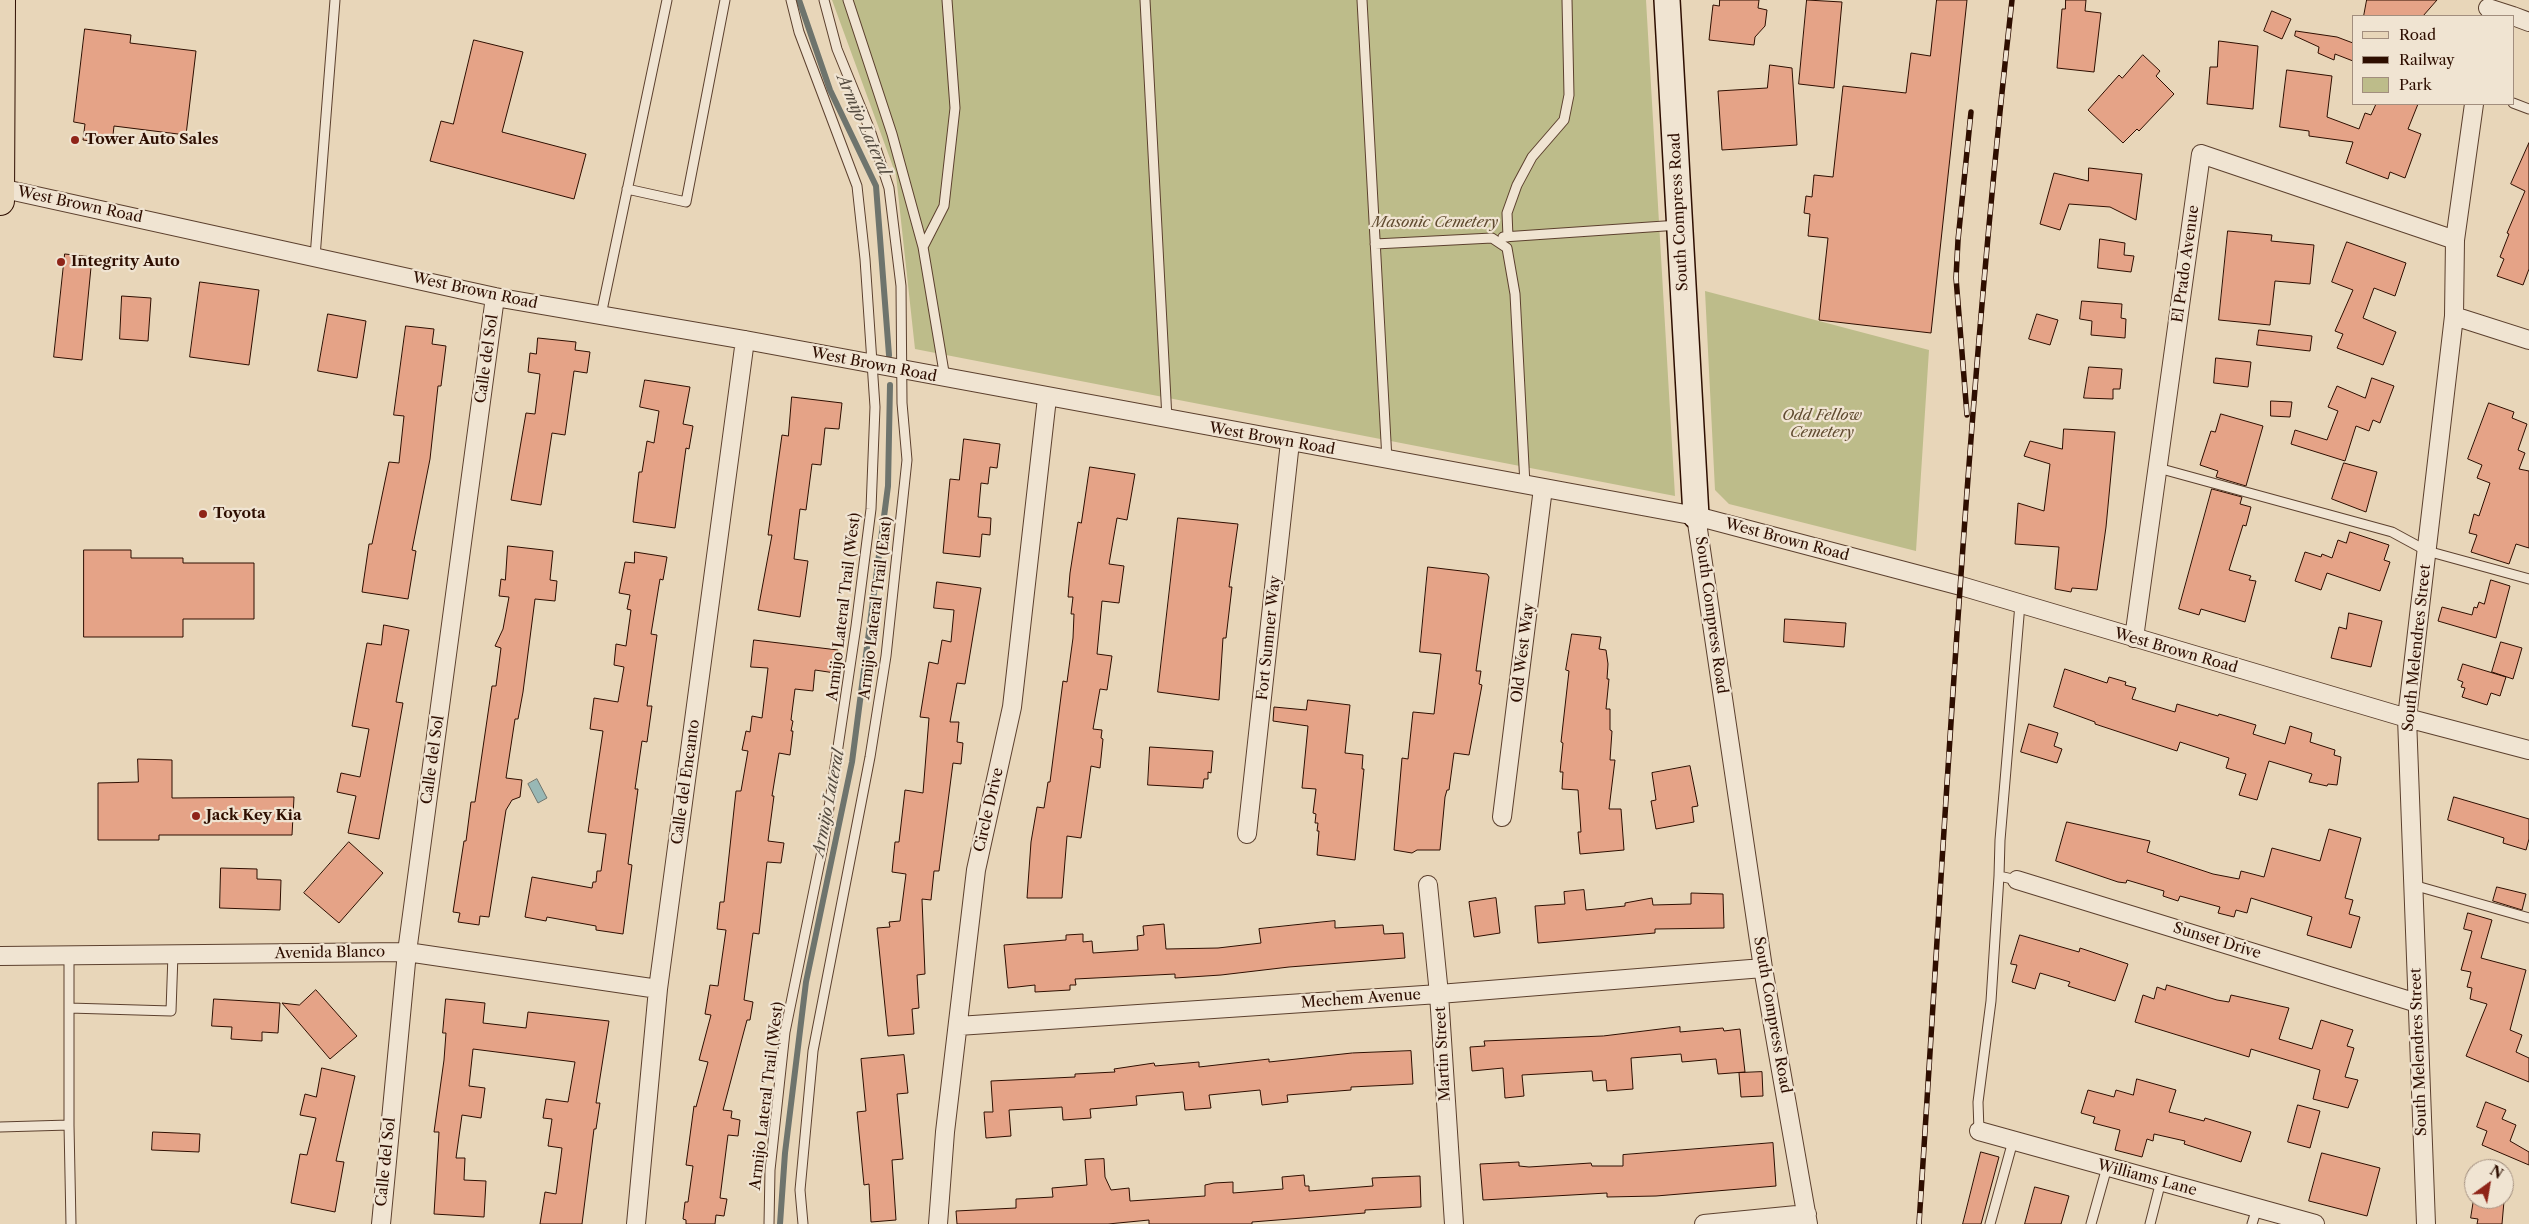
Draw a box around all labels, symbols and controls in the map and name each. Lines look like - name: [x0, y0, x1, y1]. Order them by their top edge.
- legend: [2352, 15, 2514, 105]
- text: Road: [2399, 25, 2436, 44]
- text: Railway: [2399, 50, 2455, 69]
- water label: Armijo Lateral: [832, 71, 894, 179]
- text: Park: [2399, 75, 2432, 94]
- place label: Tower Auto Sales: [85, 131, 218, 149]
- street label: South Compress Road: [1666, 132, 1692, 292]
- marker: Tower Auto Sales: [69, 134, 81, 146]
- street label: West Brown Road: [16, 183, 144, 227]
- street label: El Prado Avenue: [2169, 204, 2203, 324]
- park label: Masonic Cemetery: [1372, 214, 1498, 232]
- place label: Integrity Auto: [71, 253, 180, 271]
- marker: Integrity Auto: [55, 256, 67, 268]
- street label: West Brown Road: [411, 269, 539, 313]
- street label: Calle del Sol: [472, 313, 502, 405]
- street label: West Brown Road: [810, 344, 938, 386]
- park label: Odd Fellow Cemetery: [1782, 407, 1862, 442]
- street label: West Brown Road: [1208, 419, 1336, 459]
- place label: Toyota: [213, 505, 266, 523]
- marker: Toyota: [197, 508, 209, 520]
- street label: Armijo Lateral Trail (West): [824, 512, 864, 702]
- street label: West Brown Road: [1723, 515, 1851, 565]
- street label: Armijo Lateral Trail (East): [856, 516, 896, 700]
- street label: South Compress Road: [1691, 535, 1731, 695]
- street label: South Melendres Street: [2399, 563, 2435, 733]
- street label: Fort Sumner Way: [1254, 575, 1284, 701]
- street label: Old West Way: [1508, 602, 1538, 704]
- street label: West Brown Road: [2112, 625, 2240, 677]
- street label: Calle del Sol: [418, 714, 448, 806]
- street label: Calle del Encanto: [668, 718, 704, 846]
- water label: Armijo Lateral: [809, 748, 849, 858]
- street label: Circle Drive: [971, 766, 1007, 854]
- place label: Jack Key Kia: [206, 807, 302, 825]
- marker: Jack Key Kia: [190, 810, 202, 822]
- street label: Sunset Drive: [2171, 919, 2263, 963]
- street label: South Compress Road: [1749, 935, 1795, 1095]
- street label: Avenida Blanco: [275, 943, 385, 963]
- street label: South Melendres Street: [2407, 968, 2431, 1136]
- street label: Mechem Avenue: [1300, 986, 1422, 1012]
- street label: Armijo Lateral Trail (West): [747, 1001, 787, 1191]
- street label: Martin Street: [1432, 1006, 1454, 1102]
- street label: Calle del Sol: [372, 1117, 400, 1207]
- street label: Williams Lane: [2095, 1156, 2199, 1200]
- north arrow: [2464, 1159, 2514, 1209]
- text: N: [2486, 1161, 2506, 1183]

